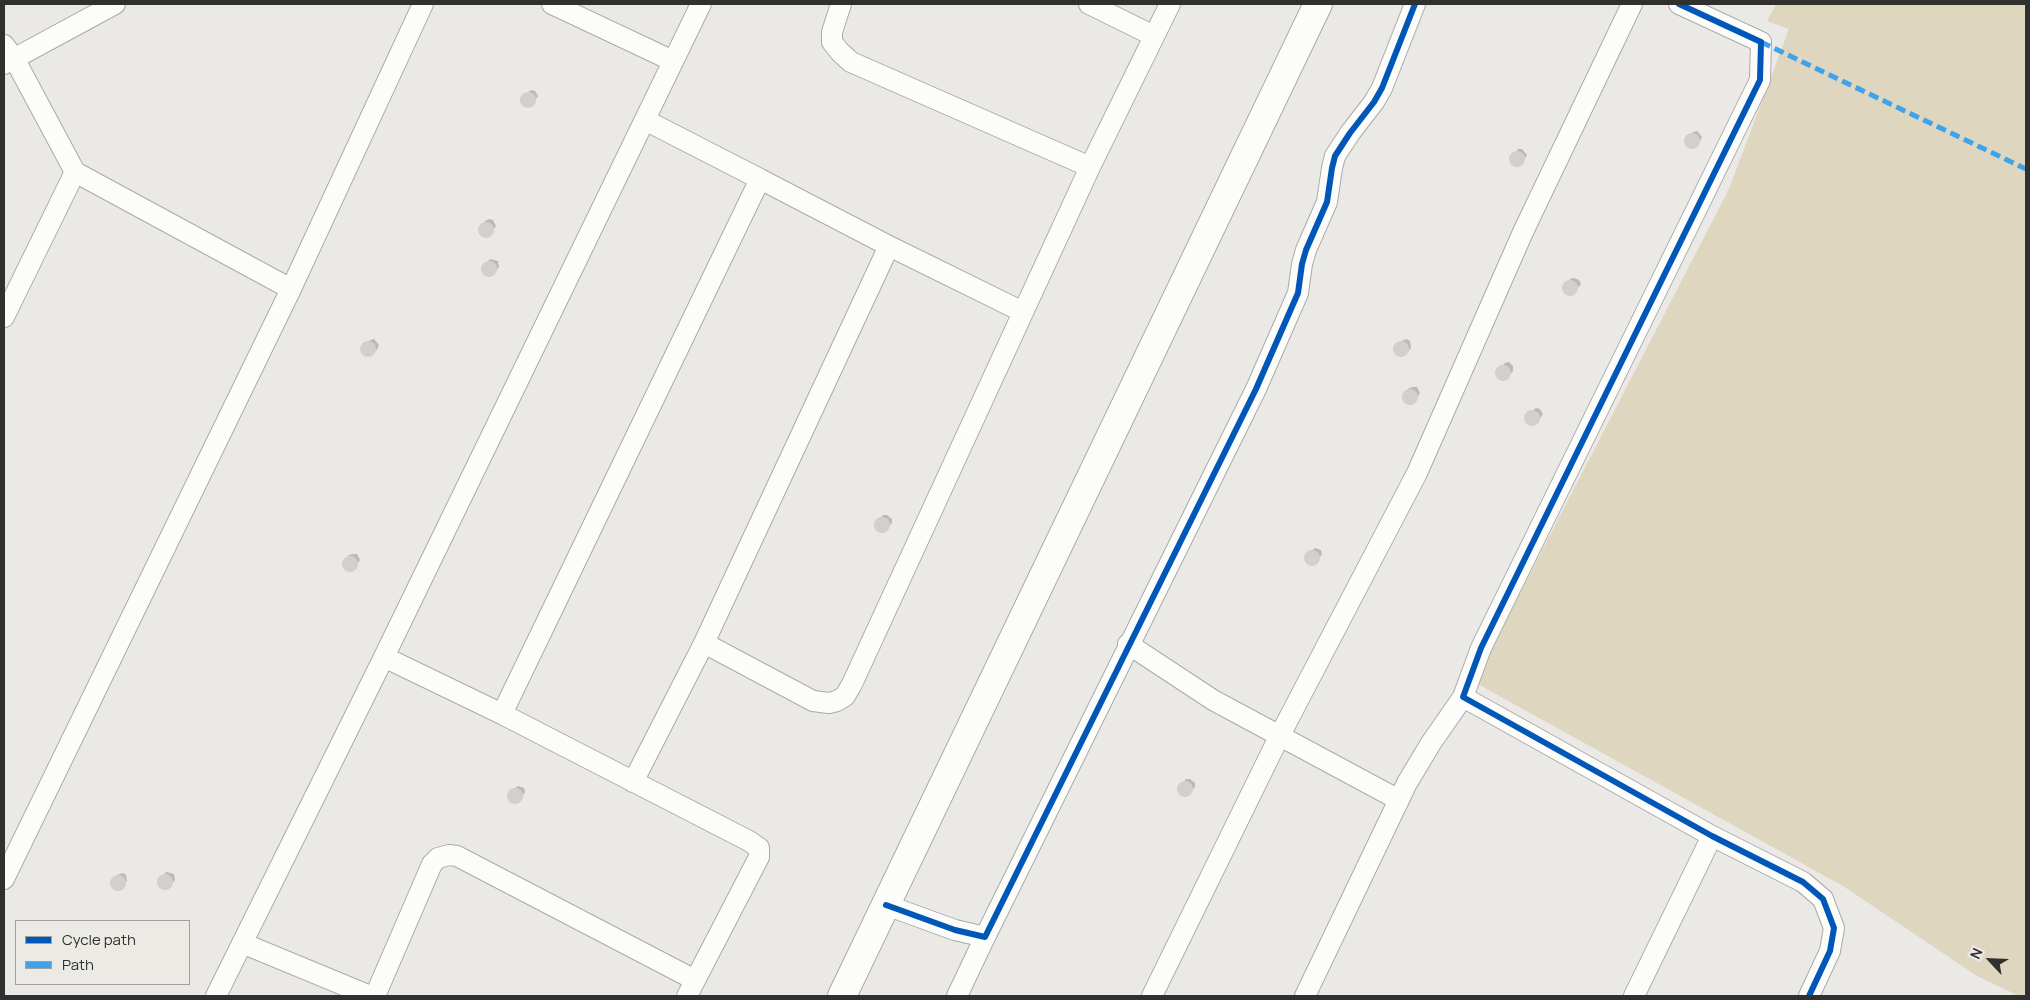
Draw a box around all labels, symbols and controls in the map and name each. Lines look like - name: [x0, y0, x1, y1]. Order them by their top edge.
- legend: [15, 920, 190, 985]
- text: Cycle path: [62, 929, 136, 950]
- north arrow: [1965, 935, 2015, 985]
- text: N: [1965, 945, 1987, 962]
- text: Path: [62, 954, 94, 975]

